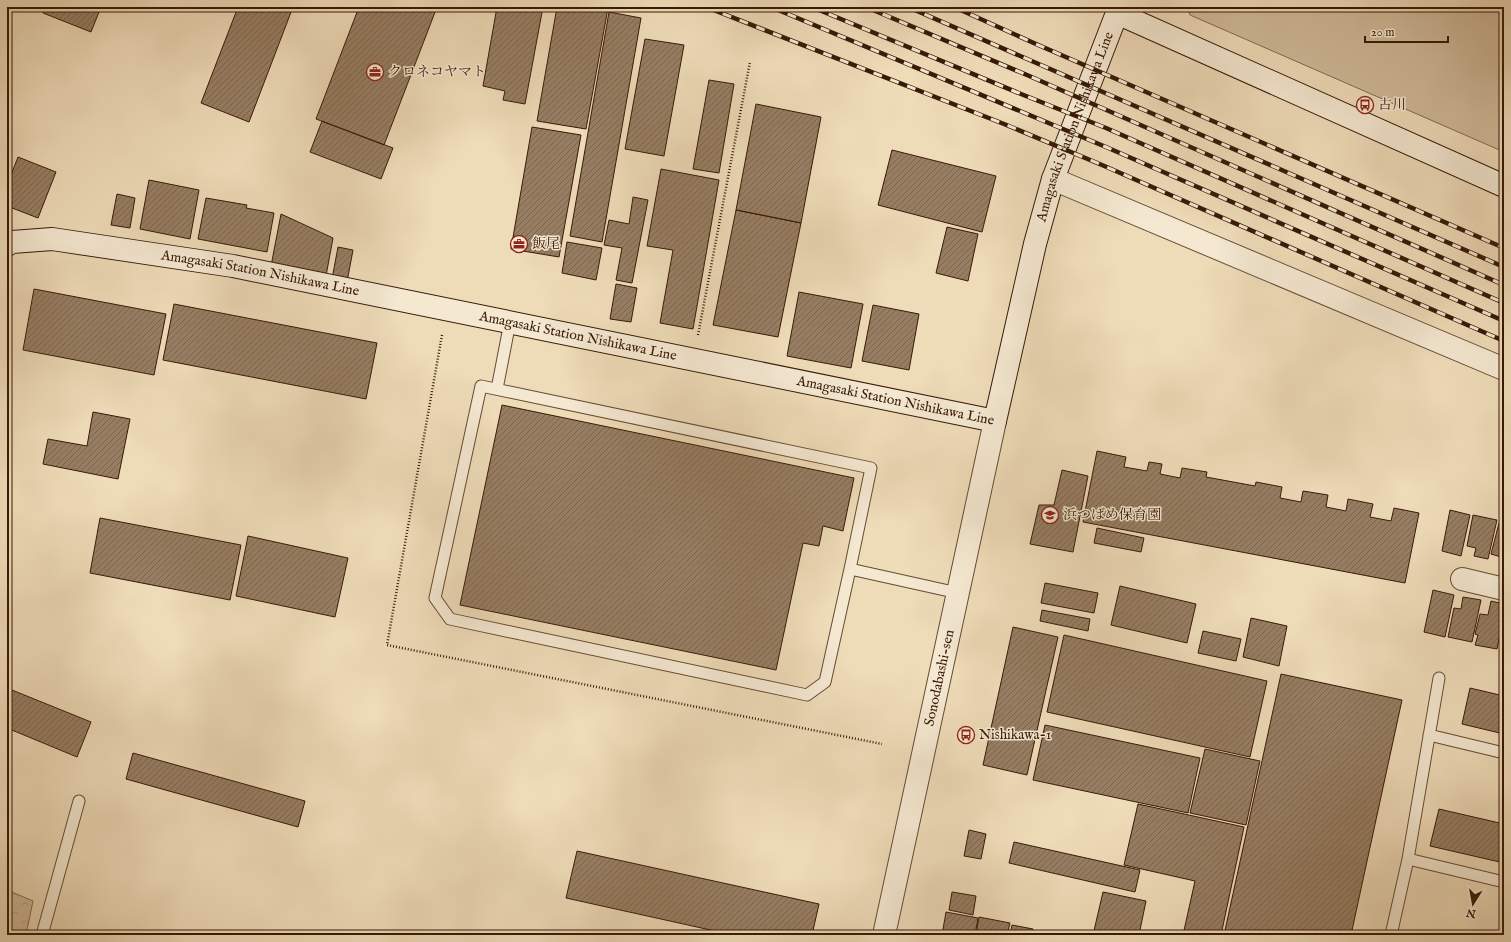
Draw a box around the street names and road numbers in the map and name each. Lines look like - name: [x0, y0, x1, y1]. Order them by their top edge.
- street label: Amagasaki Station Nishikawa Line: [1032, 29, 1118, 225]
- street label: Amagasaki Station Nishikawa Line: [159, 246, 361, 301]
- street label: Amagasaki Station Nishikawa Line: [477, 307, 679, 365]
- street label: Amagasaki Station Nishikawa Line: [794, 372, 996, 430]
- street label: Sonodabashi-sen: [920, 627, 959, 728]

